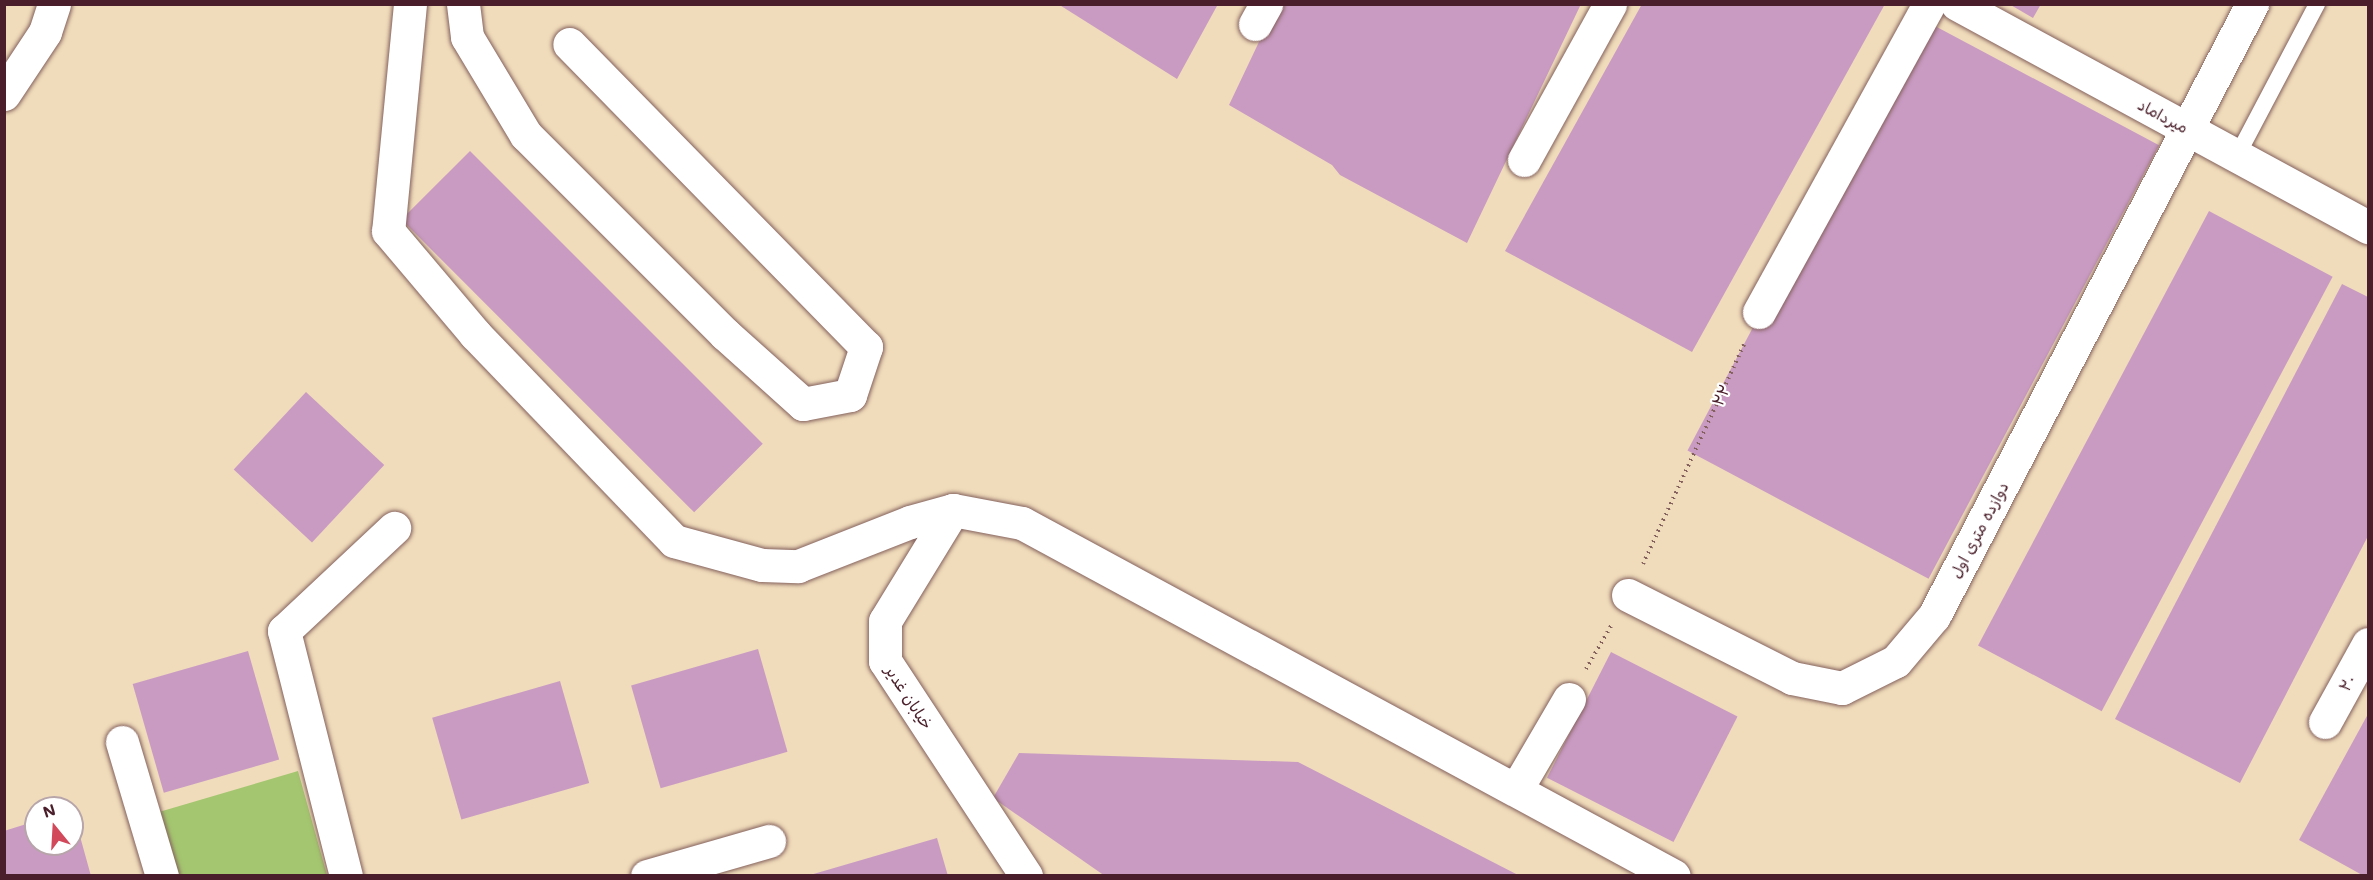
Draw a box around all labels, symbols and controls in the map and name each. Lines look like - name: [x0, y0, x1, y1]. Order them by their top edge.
- street label: میرداماد: [2135, 95, 2191, 137]
- street label: ۲۲: [1708, 381, 1734, 409]
- street label: دوازده متری اول: [1946, 479, 2012, 581]
- street label: خیابان غدیر: [881, 661, 937, 733]
- street label: ۲۰: [2335, 671, 2359, 695]
- north arrow: [24, 796, 84, 856]
- text: N: [40, 798, 58, 822]

